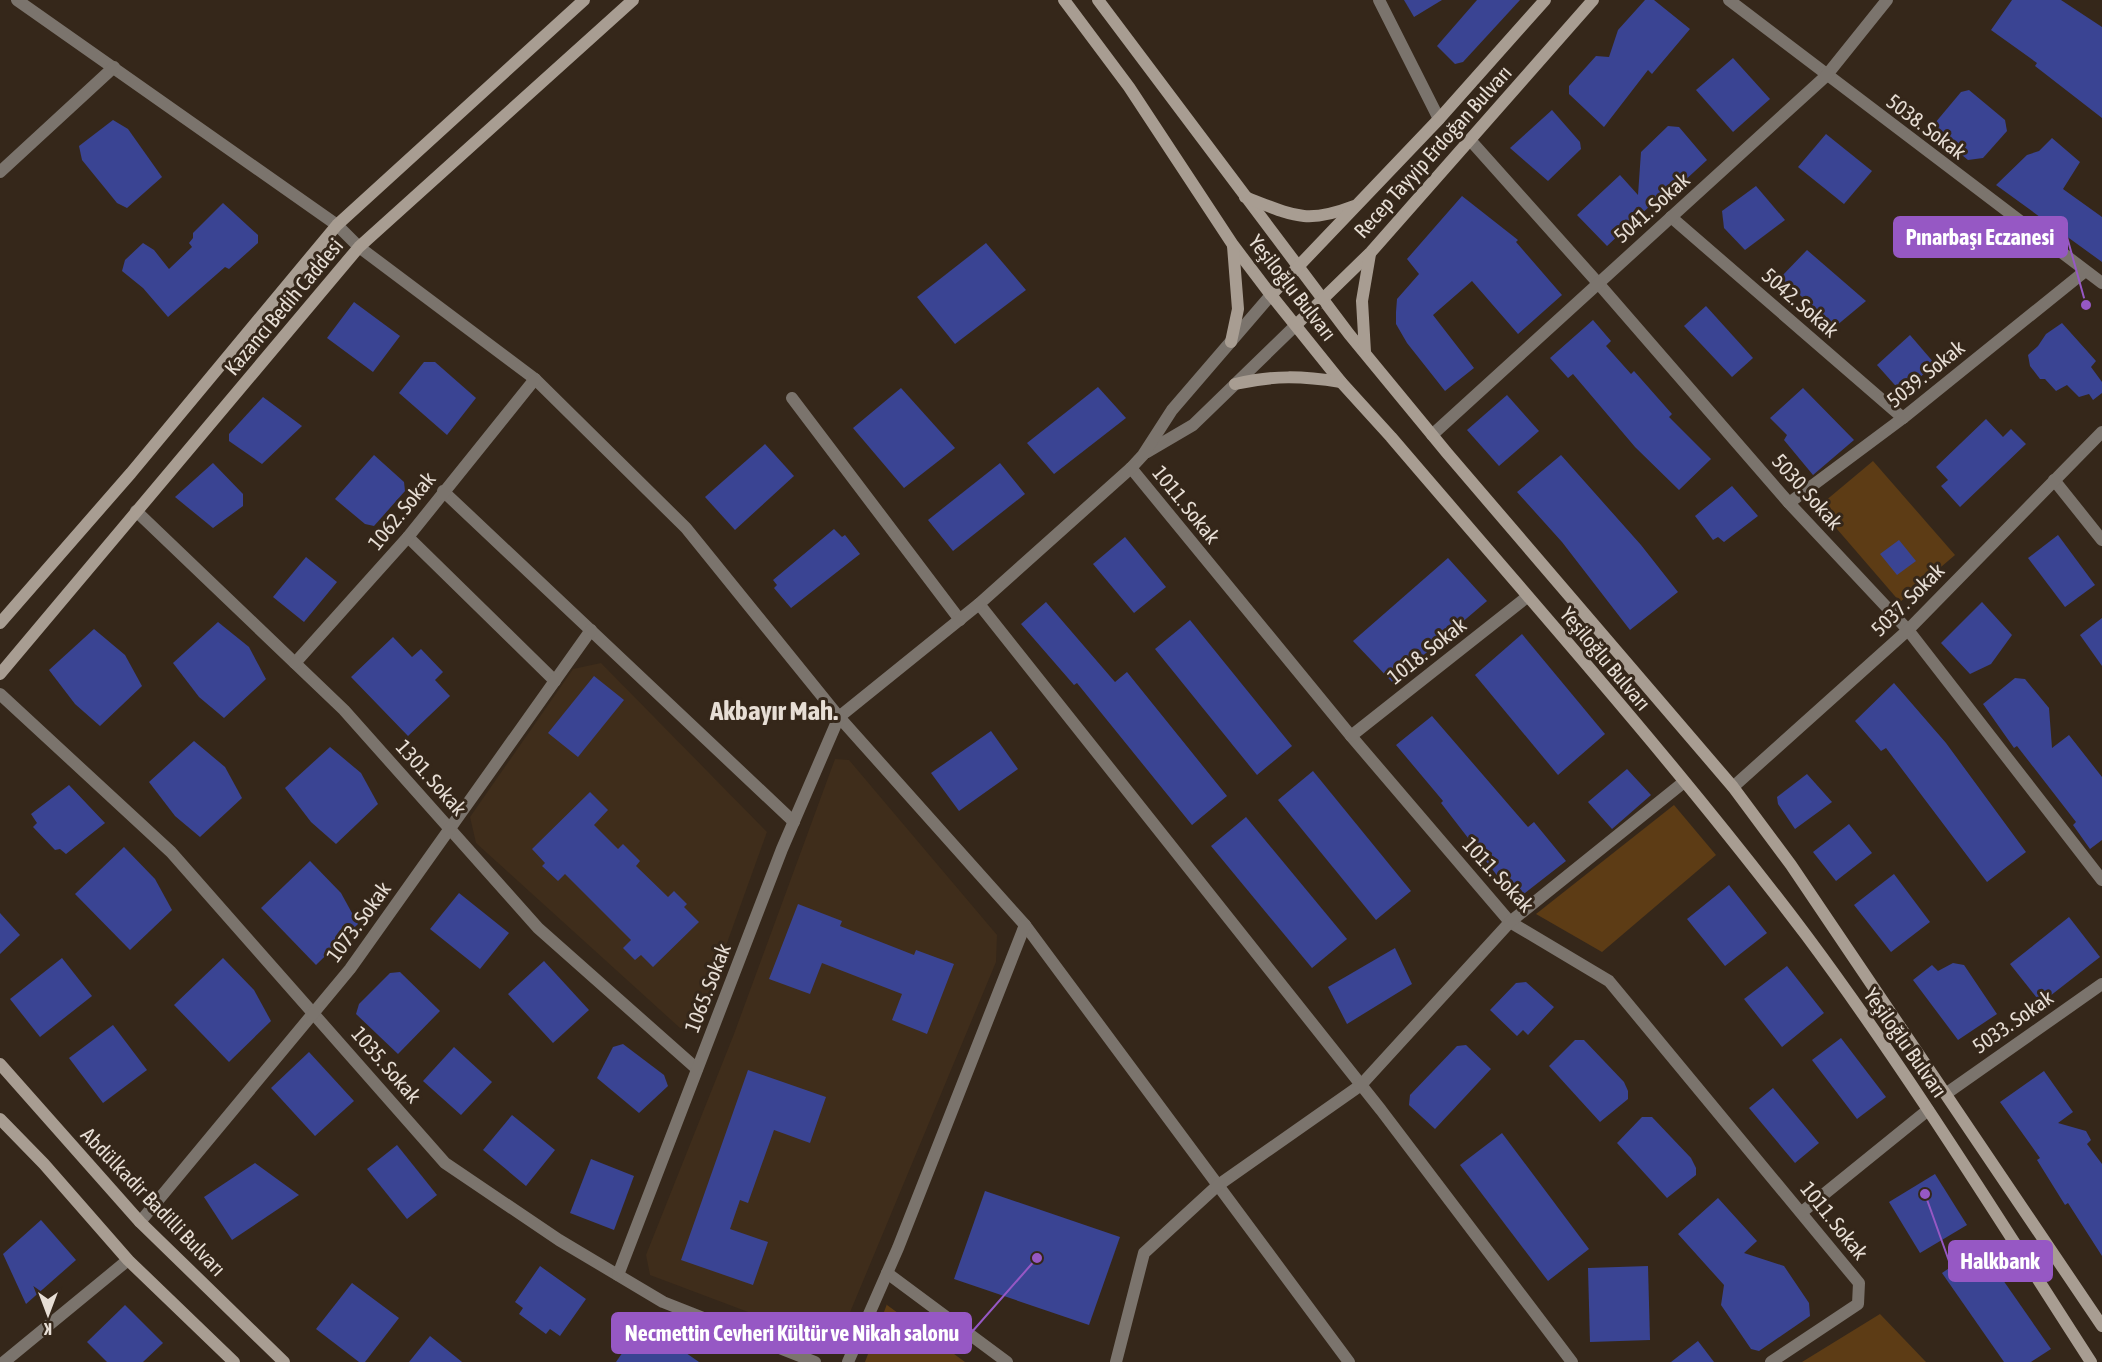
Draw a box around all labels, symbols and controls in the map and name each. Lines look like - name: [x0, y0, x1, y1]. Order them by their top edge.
- street label: Recep Tayyip Erdoğan Bulvarı: [1349, 60, 1516, 242]
- street label: 5038. Sokak: [1882, 89, 1971, 164]
- street label: 5041. Sokak: [1609, 167, 1694, 247]
- callout: Pınarbaşı Eczanesi: [1894, 217, 2067, 257]
- text: Pınarbaşı Eczanesi: [1906, 224, 2054, 250]
- street label: Yeşiloğlu Bulvarı: [1244, 230, 1341, 345]
- street label: Kazancı Bedih Caddesi: [219, 233, 347, 379]
- street label: 5042. Sokak: [1758, 263, 1844, 342]
- street label: 5039. Sokak: [1882, 335, 1969, 412]
- street label: 5030. Sokak: [1768, 449, 1848, 534]
- street label: 1011. Sokak: [1148, 461, 1225, 548]
- street label: 1062. Sokak: [363, 467, 440, 554]
- street label: 5037. Sokak: [1866, 558, 1949, 641]
- street label: Yeşiloğlu Bulvarı: [1556, 602, 1656, 715]
- street label: 1018. Sokak: [1382, 612, 1470, 688]
- district label: Akbayır Mah.: [709, 695, 838, 726]
- street label: 1301. Sokak: [392, 735, 472, 820]
- street label: 1011. Sokak: [1458, 832, 1539, 917]
- street label: 1073. Sokak: [321, 877, 395, 966]
- street label: 1065. Sokak: [679, 940, 735, 1035]
- street label: Yeşiloğlu Bulvarı: [1859, 983, 1952, 1101]
- street label: 5033. Sokak: [1967, 985, 2057, 1058]
- street label: 1035. Sokak: [347, 1021, 426, 1107]
- street label: Abdülkadir Badilli Bulvarı: [77, 1122, 231, 1280]
- street label: 1011. Sokak: [1796, 1177, 1873, 1264]
- callout: Halkbank: [1949, 1241, 2052, 1281]
- text: Halkbank: [1960, 1248, 2040, 1274]
- north arrow: [18, 1284, 78, 1344]
- callout: Necmettin Cevheri Kültür ve Nikah salonu: [612, 1313, 971, 1353]
- text: K: [44, 1320, 52, 1338]
- text: Necmettin Cevheri Kültür ve Nikah salonu: [625, 1320, 959, 1346]

